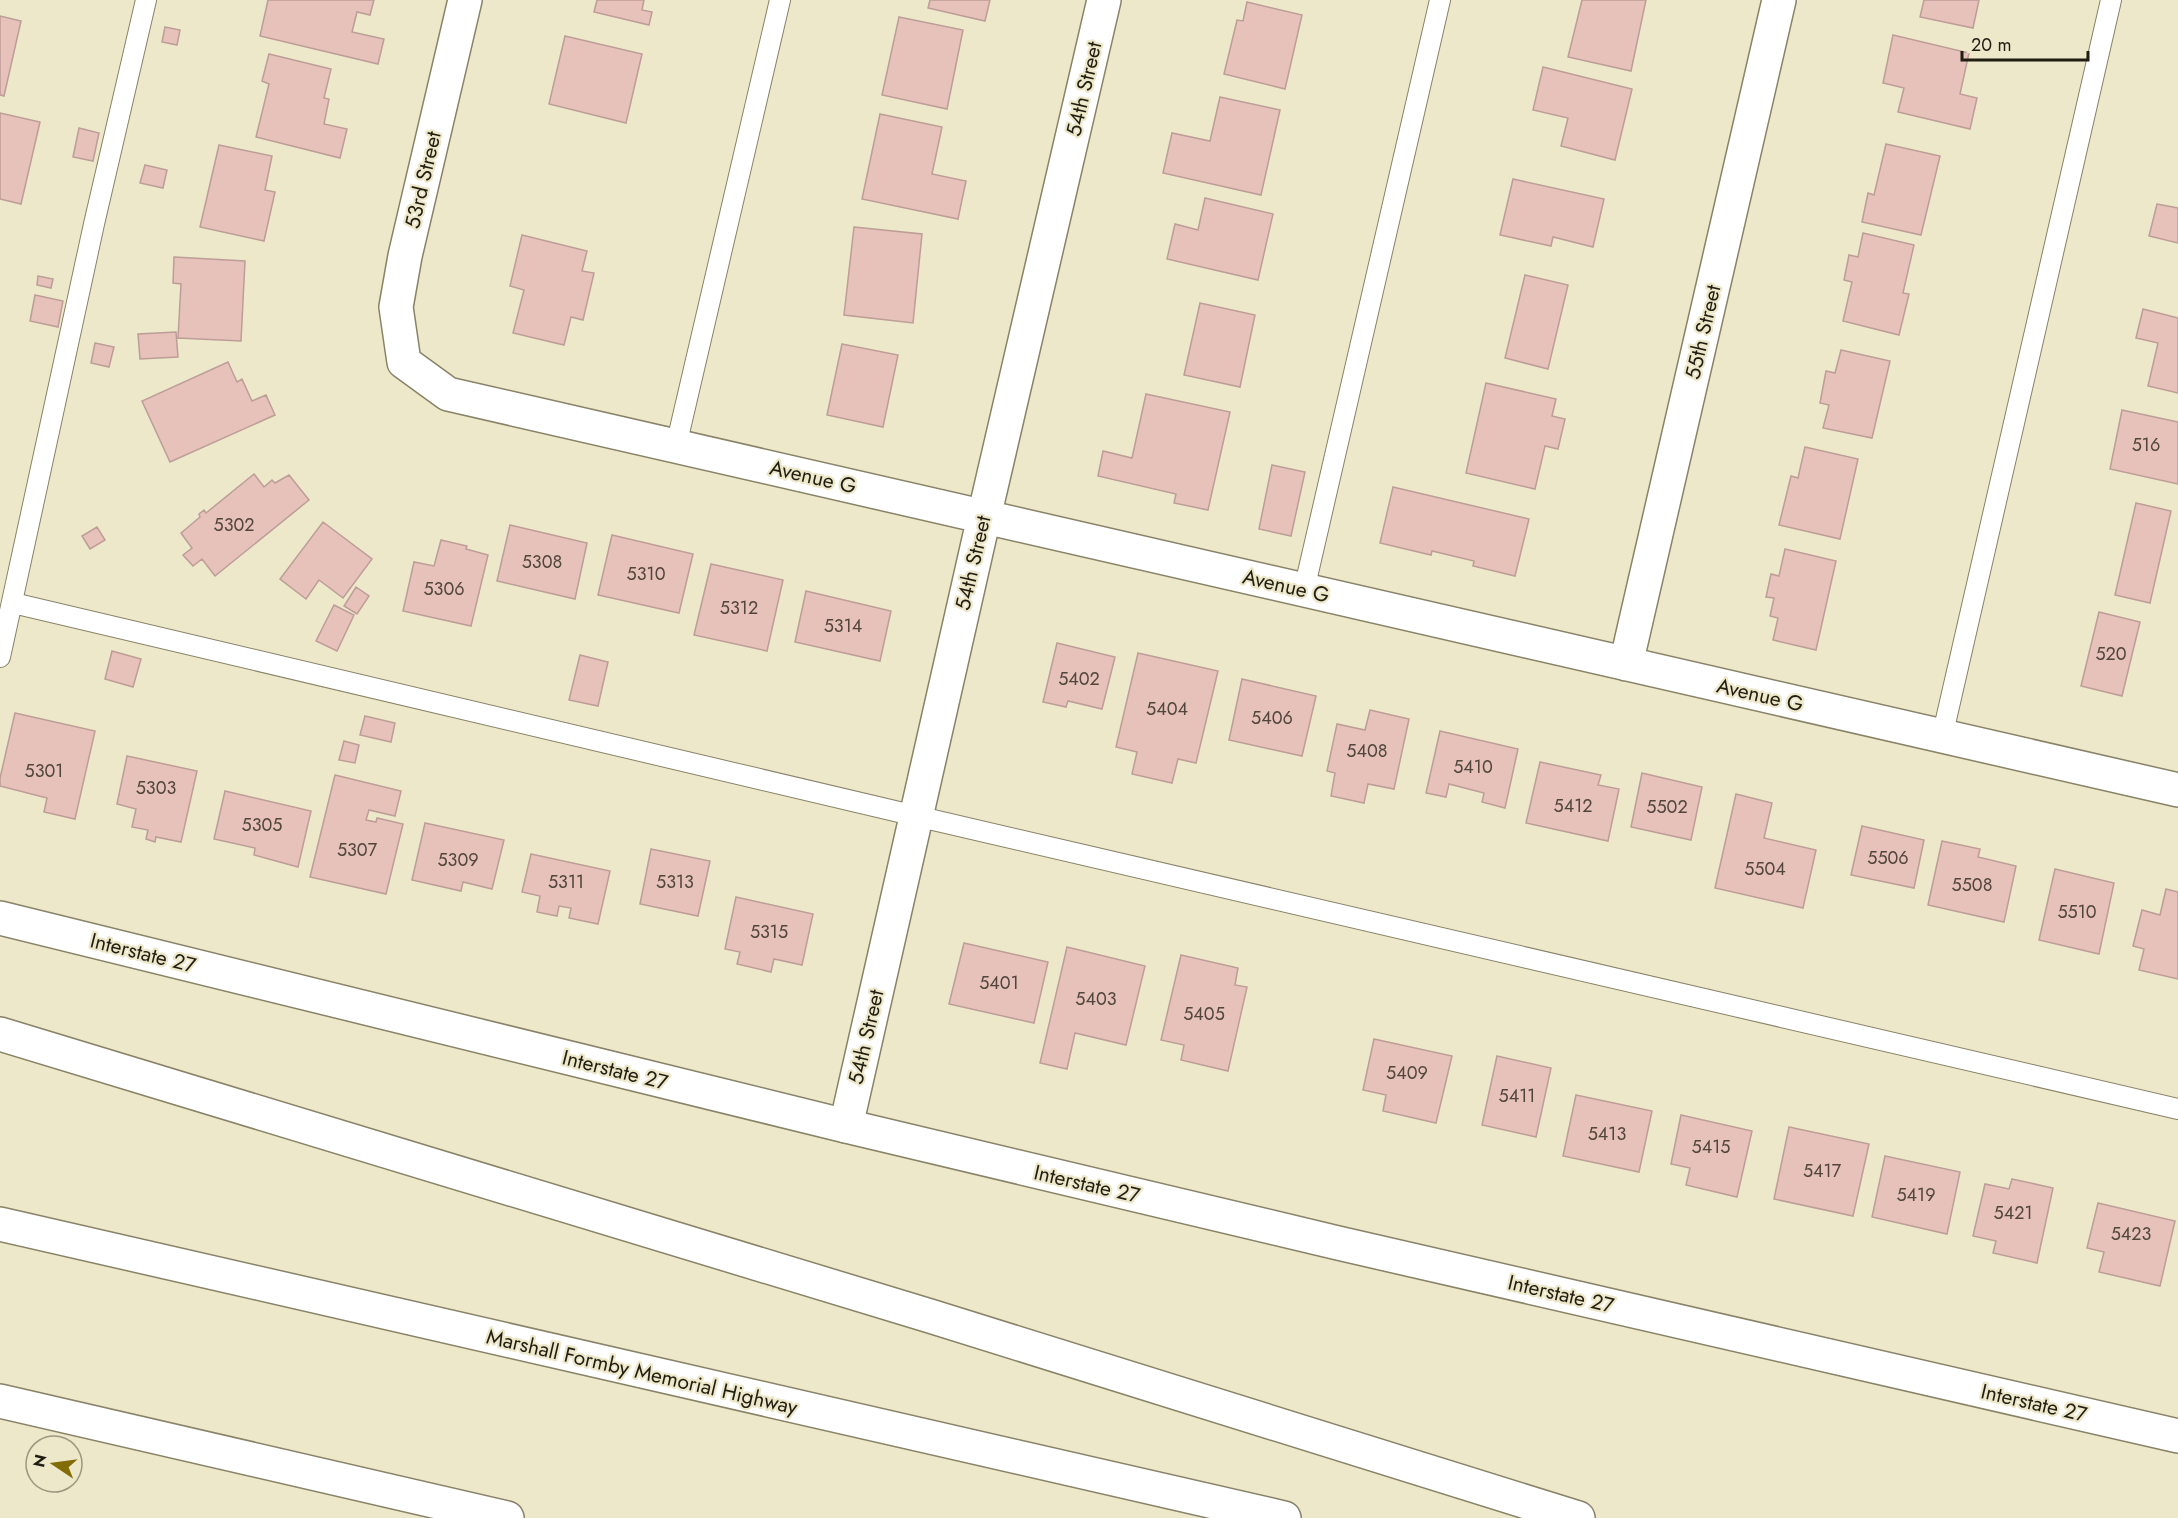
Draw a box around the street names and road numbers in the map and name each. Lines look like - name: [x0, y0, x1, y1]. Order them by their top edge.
- street label: 54th Street: [1059, 39, 1109, 139]
- street label: 53rd Street: [397, 128, 449, 232]
- street label: 55th Street: [1678, 282, 1728, 382]
- street label: Avenue G: [767, 452, 859, 502]
- street label: 54th Street: [948, 513, 998, 613]
- street label: Avenue G: [1240, 561, 1332, 611]
- street label: Avenue G: [1714, 670, 1806, 720]
- street label: Interstate 27: [87, 925, 199, 981]
- street label: 54th Street: [841, 987, 891, 1087]
- street label: Interstate 27: [559, 1042, 671, 1098]
- street label: Interstate 27: [1031, 1157, 1143, 1211]
- street label: Interstate 27: [1505, 1267, 1617, 1321]
- street label: Marshall Formby Memorial Highway: [483, 1322, 801, 1423]
- street label: Interstate 27: [1978, 1376, 2090, 1430]

